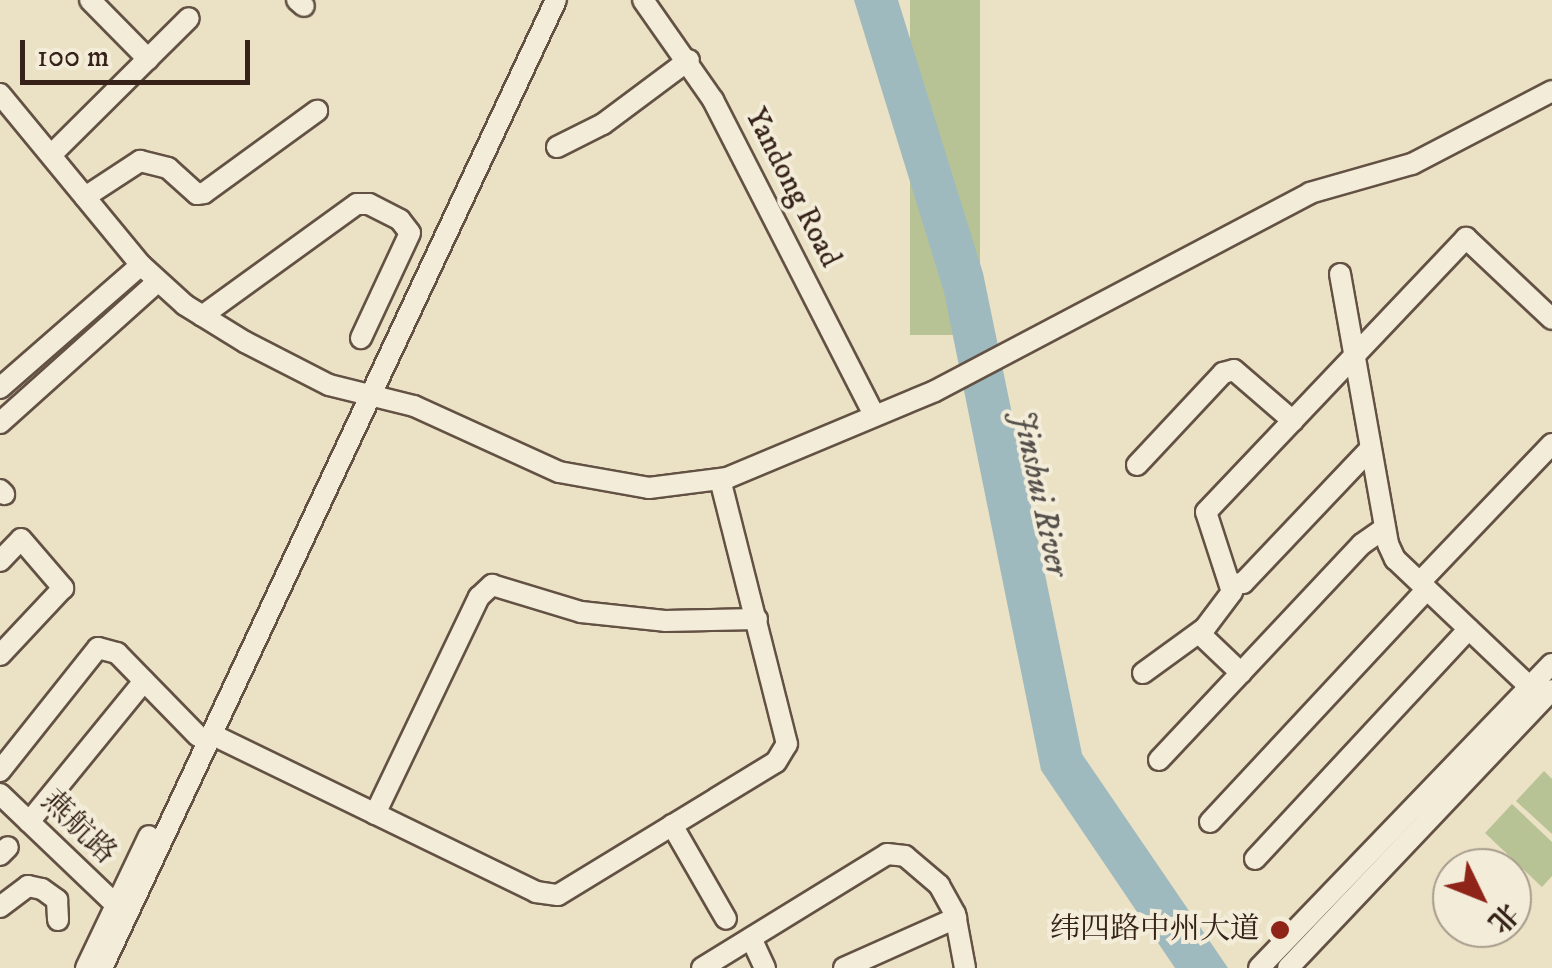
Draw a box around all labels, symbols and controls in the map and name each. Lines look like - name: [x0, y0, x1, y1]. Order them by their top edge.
- scale bar: [25, 20, 255, 82]
- text: 100 m: [37, 39, 109, 76]
- street label: Yandong Road: [737, 102, 847, 274]
- water label: Jinshui River: [1003, 406, 1075, 580]
- street label: 燕航路: [33, 784, 123, 872]
- north arrow: [1432, 848, 1532, 948]
- text: 北: [1480, 895, 1525, 940]
- place label: 纬四路中州大道: [1050, 912, 1260, 948]
- marker: 纬四路中州大道: [1269, 919, 1291, 941]

